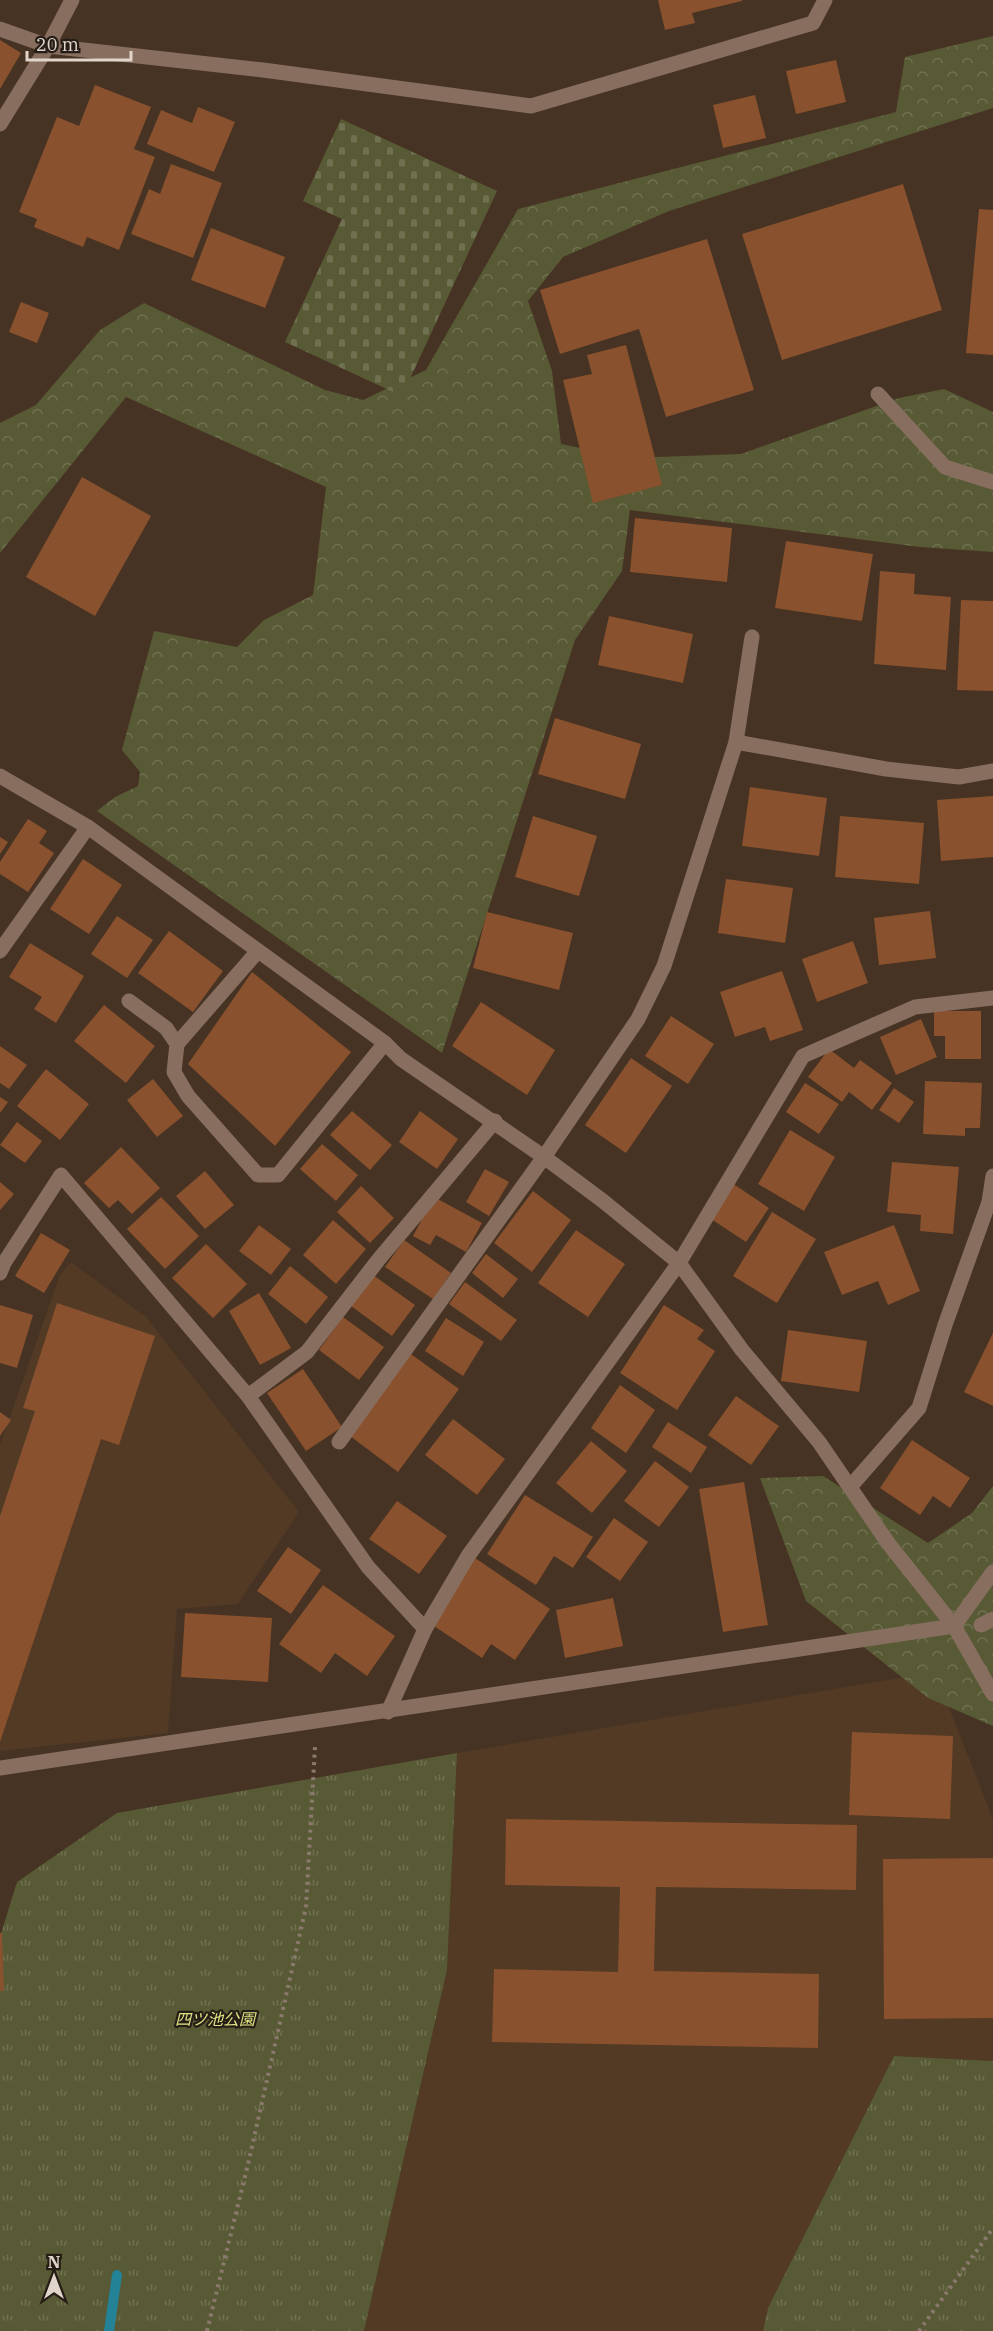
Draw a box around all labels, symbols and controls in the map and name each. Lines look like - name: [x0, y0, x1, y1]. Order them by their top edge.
- scale bar: [27, 24, 130, 62]
- text: 20 m: [36, 33, 79, 56]
- park label: 四ツ池公園: [175, 2009, 257, 2029]
- north arrow: [24, 2247, 84, 2307]
- text: N: [48, 2252, 60, 2272]

